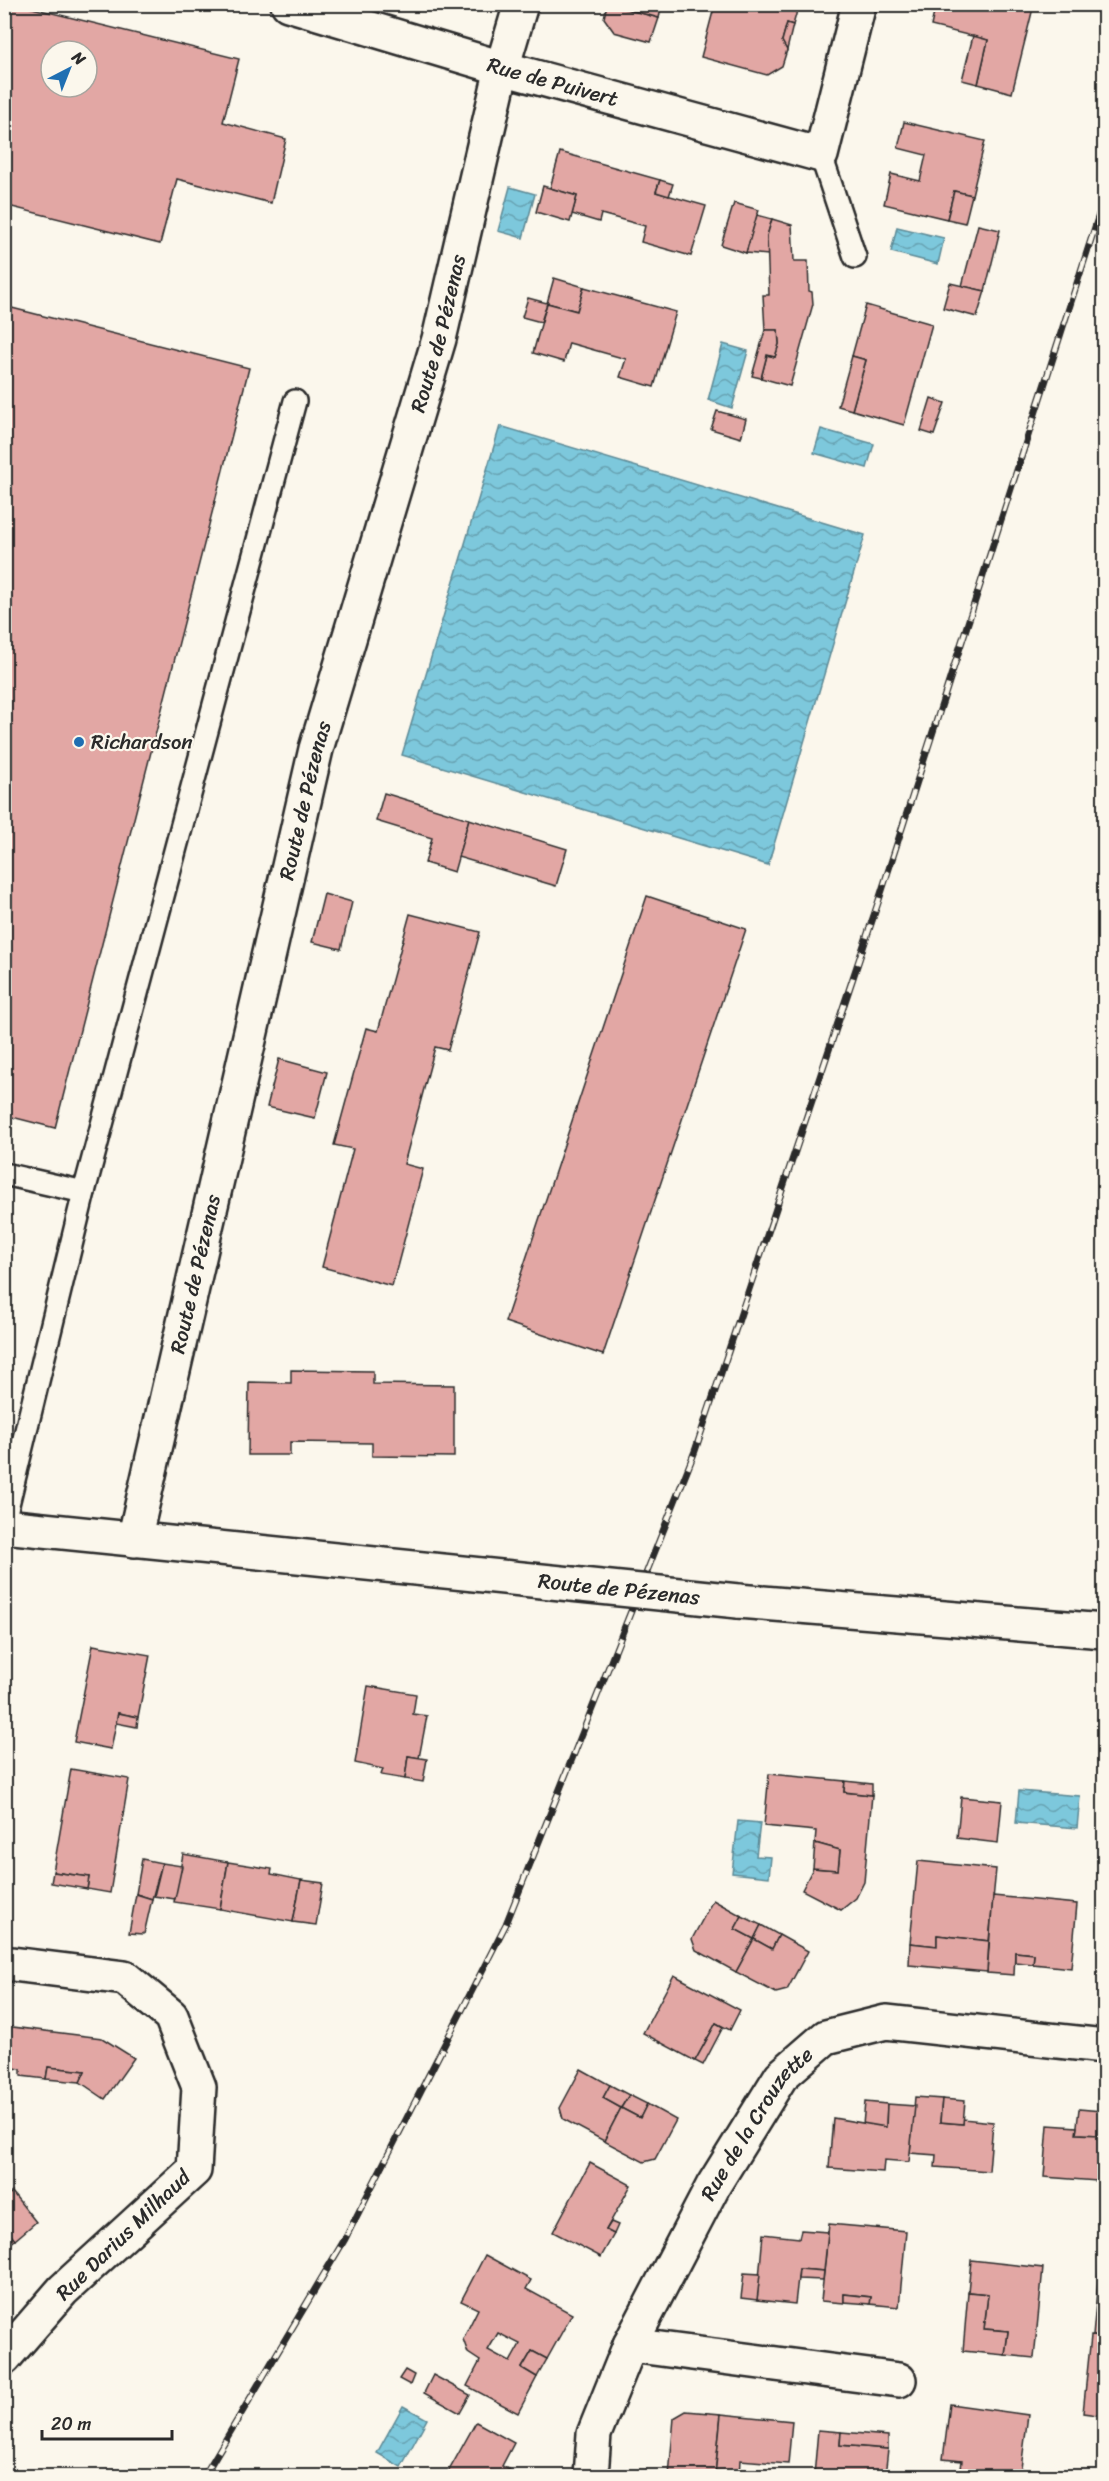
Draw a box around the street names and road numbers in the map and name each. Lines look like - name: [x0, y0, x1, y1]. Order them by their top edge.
- street label: Rue de Puivert: [483, 46, 623, 118]
- street label: Route de Pézenas: [399, 250, 477, 417]
- street label: Route de Pézenas: [267, 716, 343, 884]
- street label: Route de Pézenas: [158, 1190, 232, 1357]
- street label: Route de Pézenas: [536, 1562, 702, 1616]
- street label: Rue de la Crouzette: [690, 2037, 822, 2207]
- street label: Rue Darius Milhaud: [46, 2159, 201, 2310]

